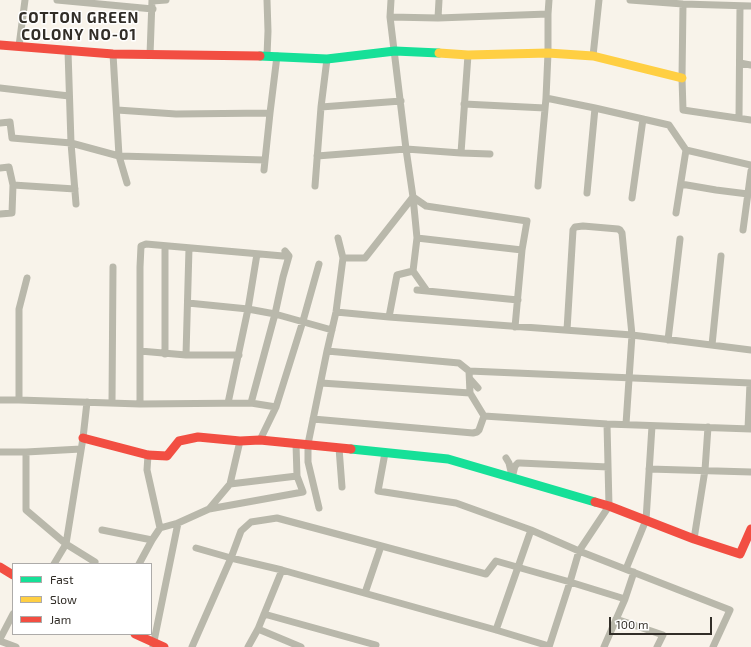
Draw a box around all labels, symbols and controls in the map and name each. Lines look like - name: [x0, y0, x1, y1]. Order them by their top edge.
- district label: COTTON GREEN COLONY NO-01: [19, 9, 139, 44]
- legend: [12, 563, 152, 635]
- text: Fast: [50, 572, 73, 586]
- text: Slow: [50, 592, 77, 606]
- scale bar: [611, 609, 714, 635]
- text: Jam: [50, 612, 71, 626]
- text: 100 m: [616, 617, 648, 631]

